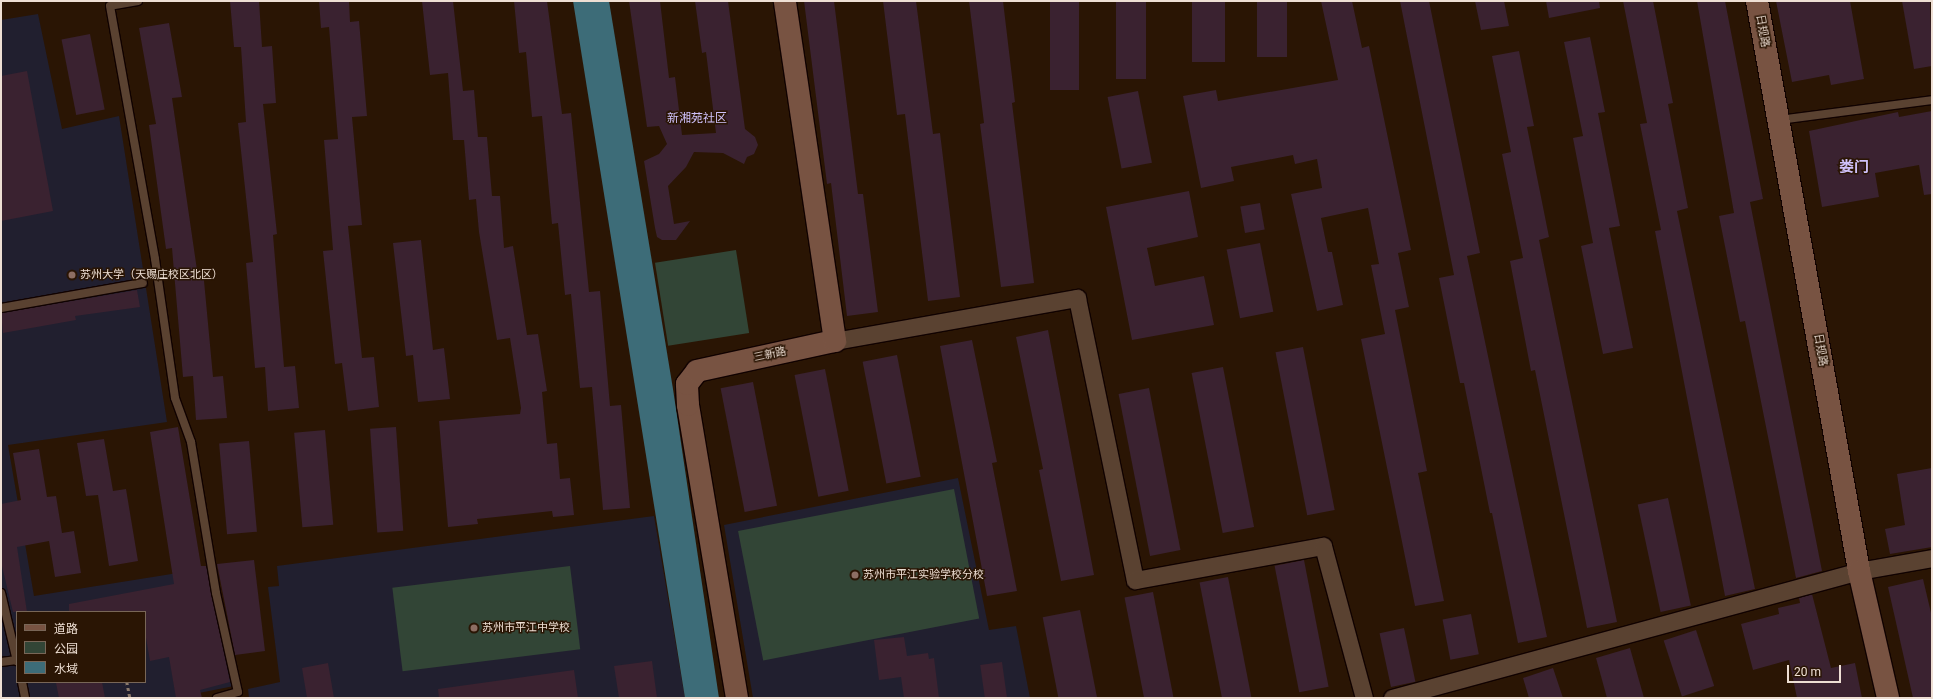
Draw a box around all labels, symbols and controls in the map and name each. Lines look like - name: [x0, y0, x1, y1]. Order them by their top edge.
- street label: 日规路: [1753, 14, 1771, 48]
- district label: 新湘苑社区: [667, 112, 727, 126]
- district label: 娄门: [1839, 159, 1869, 177]
- place label: 苏州大学（天赐庄校区北区）: [80, 268, 223, 282]
- marker: 苏州大学（天赐庄校区北区）: [67, 270, 77, 280]
- street label: 日规路: [1811, 333, 1829, 367]
- street label: 三新路: [752, 345, 788, 365]
- place label: 苏州市平江实验学校分校: [863, 568, 984, 582]
- marker: 苏州市平江实验学校分校: [850, 570, 860, 580]
- legend: [16, 611, 146, 683]
- place label: 苏州市平江中学校: [482, 621, 570, 635]
- text: 道路: [54, 622, 78, 636]
- marker: 苏州市平江中学校: [469, 623, 479, 633]
- text: 公园: [54, 642, 78, 656]
- scale bar: [1789, 657, 1843, 683]
- text: 水域: [54, 662, 78, 676]
- text: 20 m: [1794, 665, 1821, 679]

